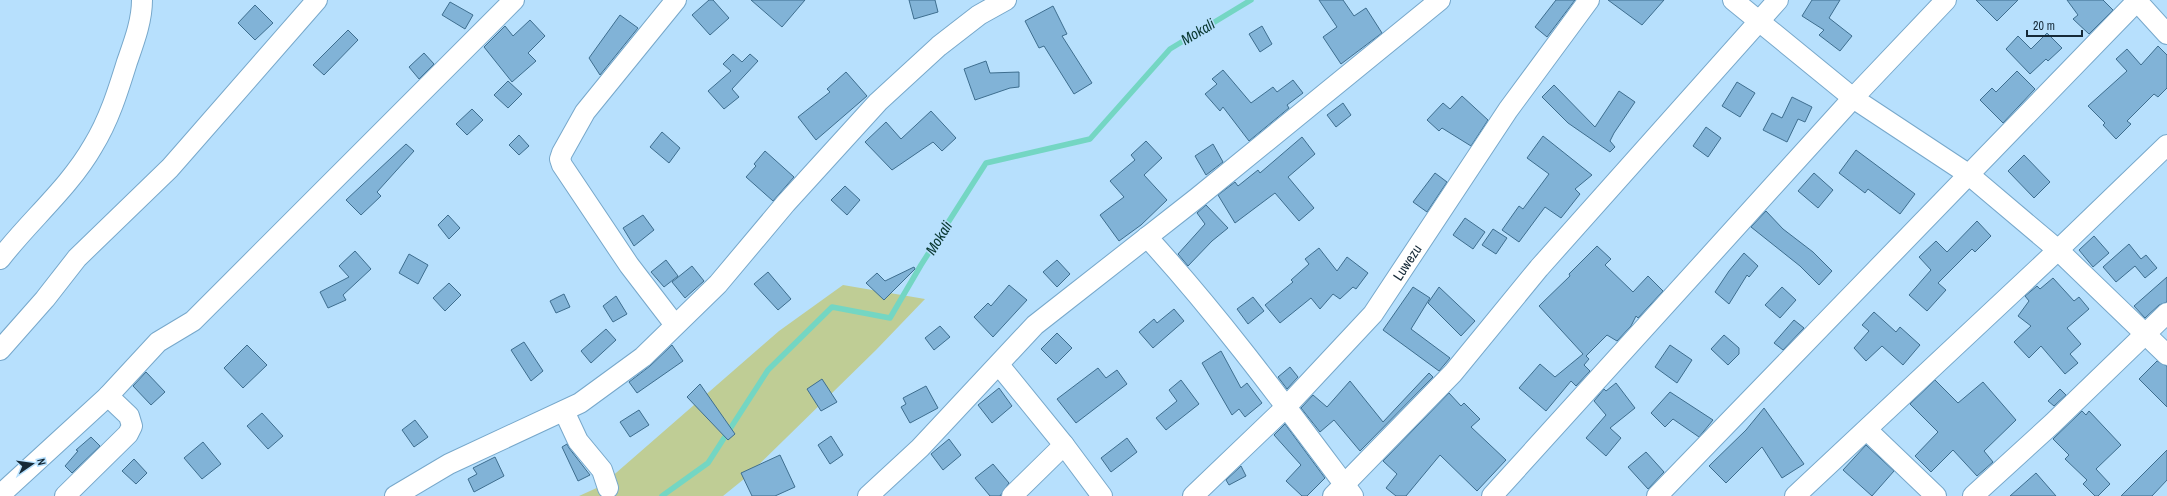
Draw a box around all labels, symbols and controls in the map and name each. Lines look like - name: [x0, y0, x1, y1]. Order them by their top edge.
- scale bar: [2027, 12, 2082, 38]
- water label: Mokali: [1177, 13, 1219, 50]
- text: 20 m: [2033, 18, 2055, 34]
- water label: Mokali: [920, 216, 957, 259]
- street label: Luwezu: [1389, 241, 1426, 284]
- north arrow: [12, 444, 52, 484]
- text: N: [34, 457, 49, 466]

